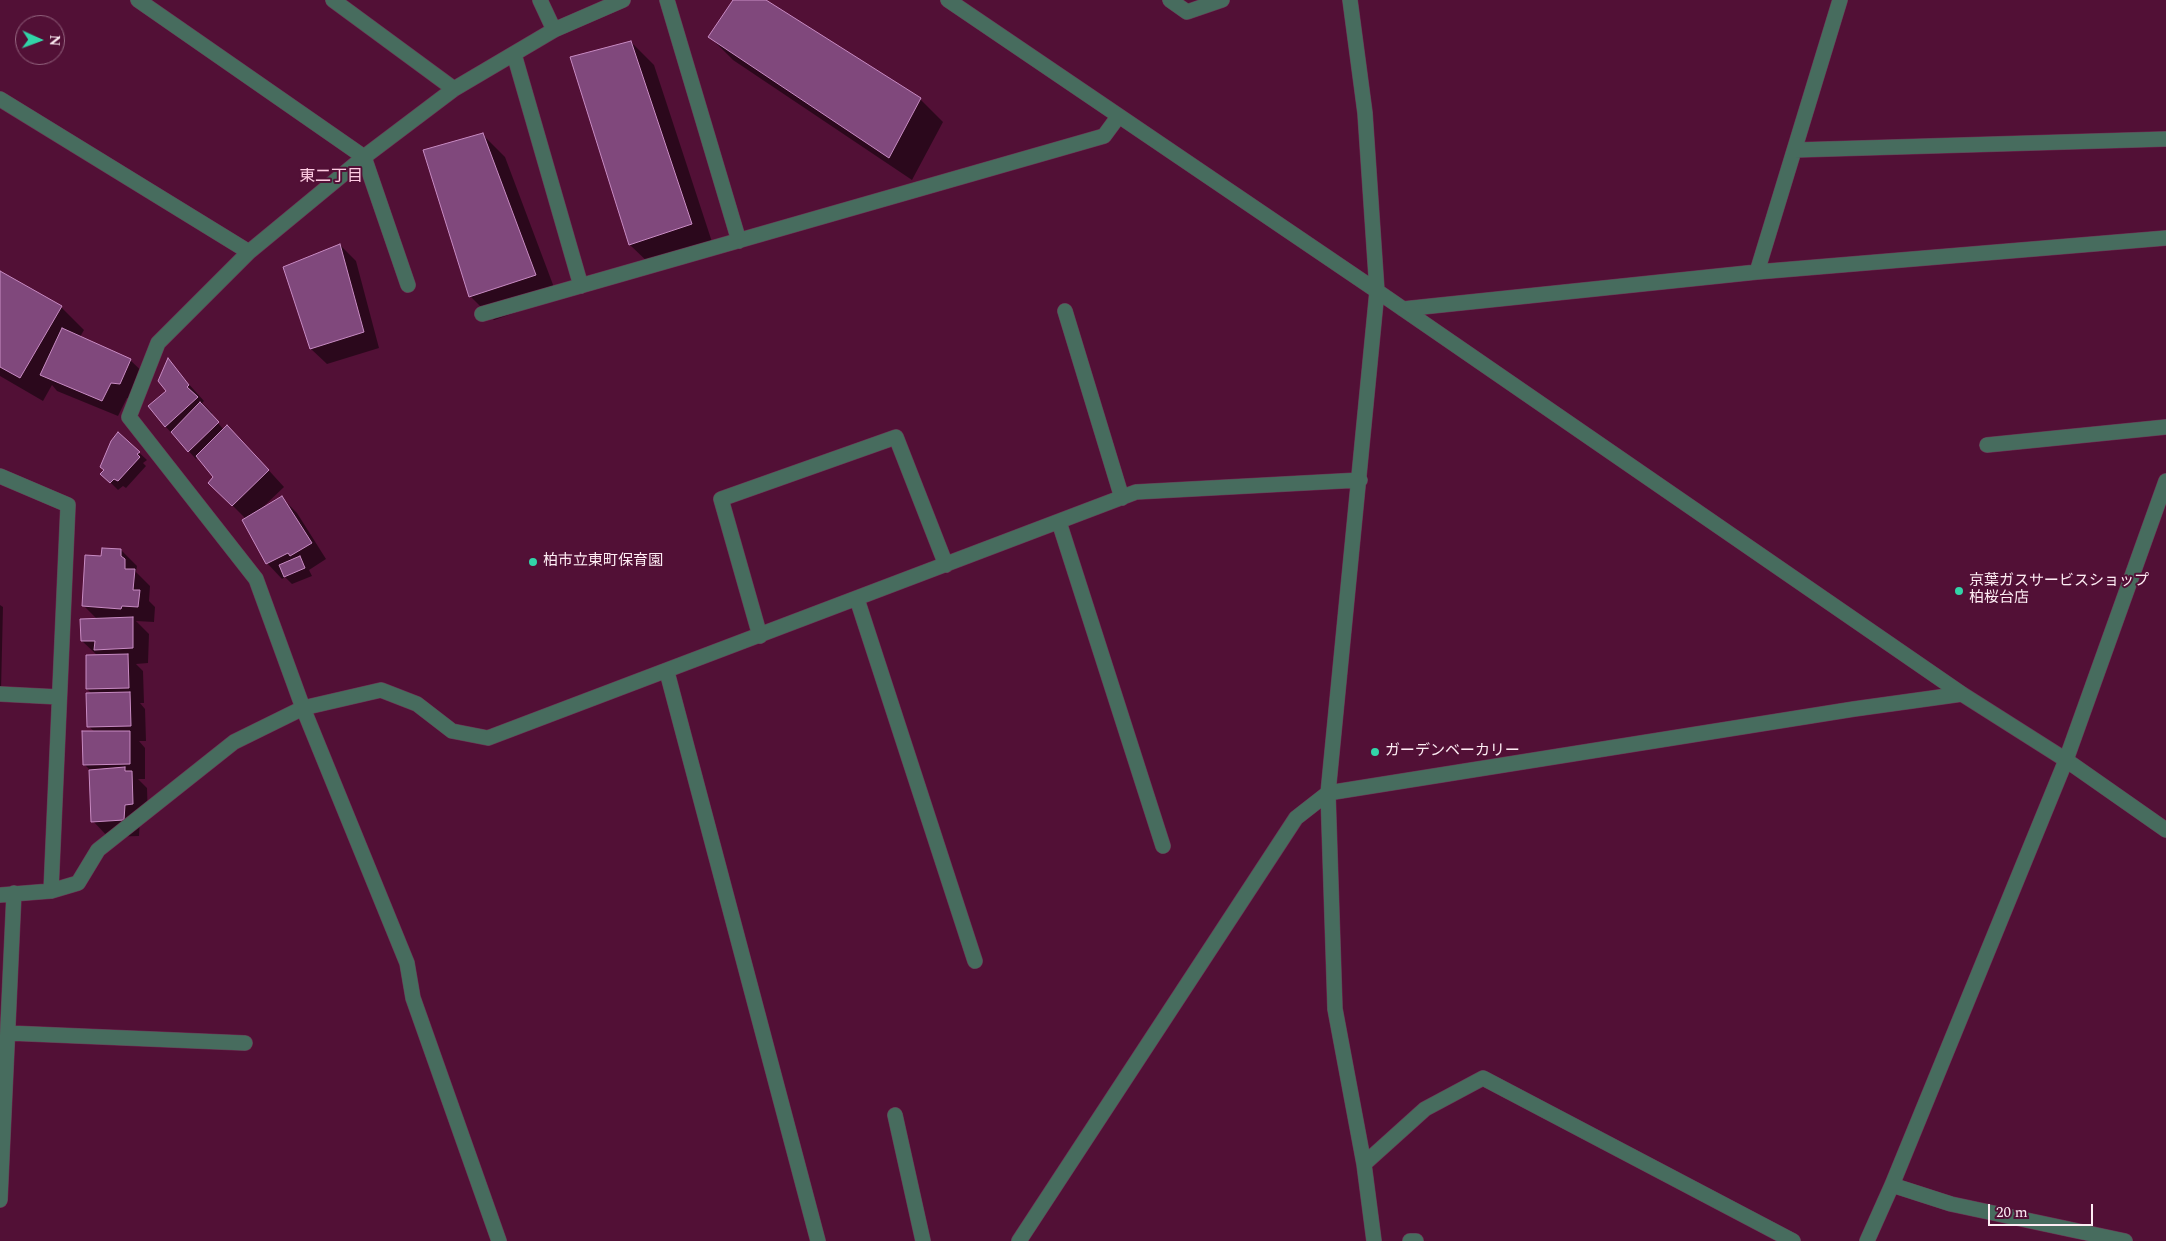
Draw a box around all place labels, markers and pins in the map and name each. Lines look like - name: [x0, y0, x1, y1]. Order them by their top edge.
- place label: 柏市立東町保育園: [543, 553, 663, 571]
- marker: 柏市立東町保育園: [527, 556, 539, 568]
- place label: 京葉ガスサービスショップ 柏桜台店: [1969, 573, 2149, 608]
- marker: 京葉ガスサービスショップ 柏桜台店: [1953, 585, 1965, 597]
- place label: ガーデンベーカリー: [1385, 743, 1520, 761]
- marker: ガーデンベーカリー: [1369, 746, 1381, 758]

